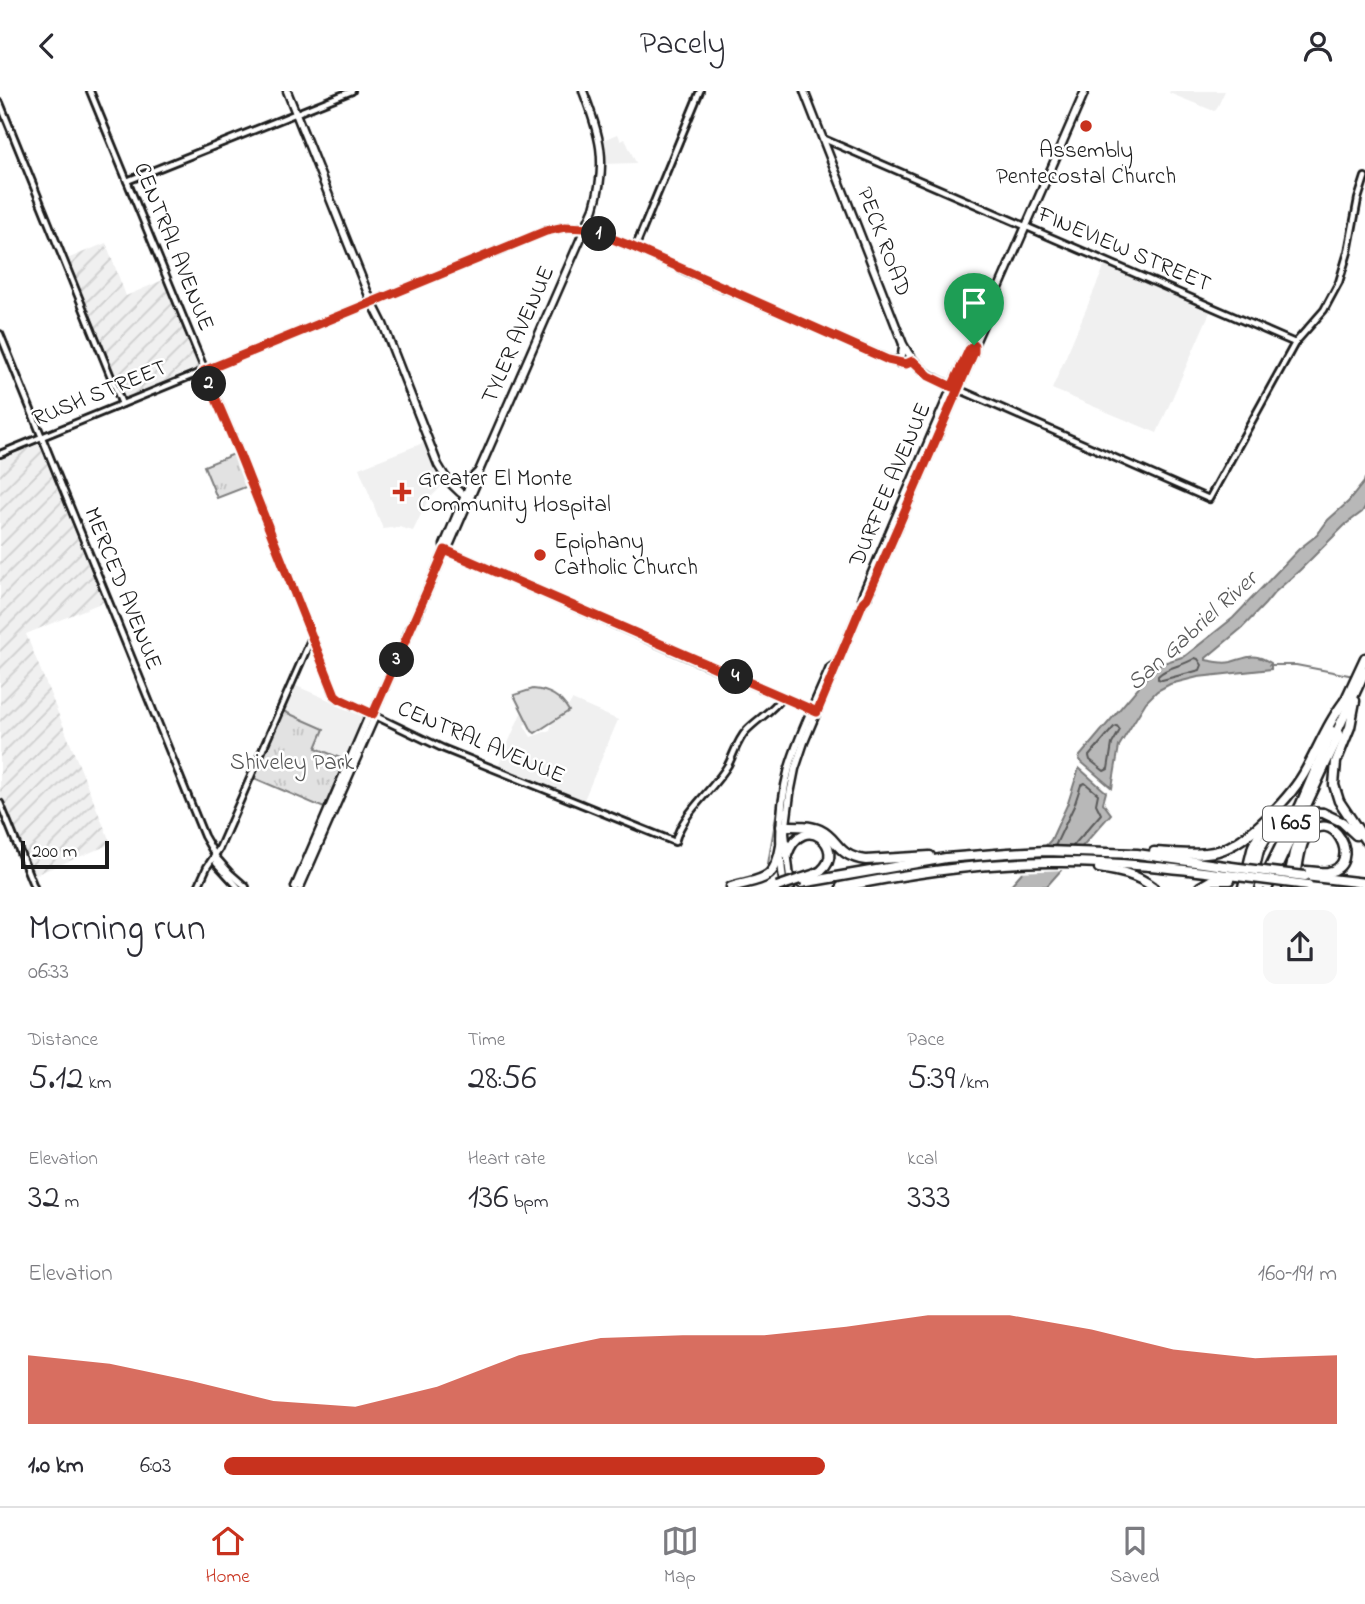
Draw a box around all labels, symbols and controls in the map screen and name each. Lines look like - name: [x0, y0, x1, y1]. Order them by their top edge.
- text: Pacely: [640, 22, 725, 69]
- icon: back: [28, 27, 66, 65]
- icon: person: [1299, 27, 1337, 65]
- marker: Assembly Pentecostal Church: [1078, 118, 1094, 134]
- place label: Assembly Pentecostal Church: [996, 135, 1176, 194]
- street label: CENTRAL AVENUE: [124, 158, 222, 336]
- street label: PECK ROAD: [847, 183, 919, 301]
- street label: FINEVIEW STREET: [1031, 198, 1216, 301]
- pin: 1: [582, 216, 616, 251]
- text: 1: [595, 220, 602, 247]
- street label: TYLER AVENUE: [474, 261, 564, 409]
- pin: [944, 273, 1004, 345]
- icon: arrive: [955, 284, 993, 322]
- street label: RUSH STREET: [28, 352, 172, 436]
- pin: 2: [192, 367, 227, 401]
- text: 2: [204, 370, 213, 397]
- street label: DURFEE AVENUE: [841, 398, 940, 573]
- place label: Greater El Monte Community Hospital: [418, 463, 611, 524]
- marker: Greater El Monte Community Hospital: [392, 482, 412, 502]
- street label: MERCED AVENUE: [74, 503, 170, 675]
- place label: Epiphany Catholic Church: [554, 526, 698, 585]
- marker: Epiphany Catholic Church: [532, 547, 548, 563]
- water label: San Gabriel River: [1120, 562, 1268, 700]
- pin: 3: [380, 643, 414, 677]
- text: 3: [393, 646, 400, 673]
- pin: 4: [718, 659, 754, 695]
- text: 4: [732, 663, 739, 690]
- street label: CENTRAL AVENUE: [392, 693, 570, 793]
- park label: Shiveley Park: [230, 747, 355, 782]
- road number: I 605: [1263, 807, 1319, 841]
- scale bar: [21, 837, 108, 869]
- text: 200 m: [32, 839, 77, 866]
- text: Morning run: [28, 902, 206, 958]
- button: share: [1263, 910, 1337, 984]
- text: 06:33: [28, 956, 69, 989]
- text: Distance: [28, 1027, 98, 1054]
- text: Time: [468, 1027, 505, 1054]
- text: Pace: [907, 1027, 944, 1054]
- text: 5.12: [28, 1054, 84, 1105]
- text: 28:56: [468, 1054, 537, 1105]
- text: 5:39: [907, 1054, 955, 1105]
- text: km: [84, 1070, 112, 1097]
- text: /km: [955, 1070, 989, 1097]
- text: Elevation: [28, 1146, 98, 1173]
- text: Heart rate: [468, 1146, 546, 1173]
- text: kcal: [907, 1146, 938, 1173]
- text: 32: [28, 1173, 60, 1224]
- text: 136: [468, 1173, 509, 1224]
- text: 333: [907, 1173, 951, 1224]
- text: m: [60, 1189, 79, 1216]
- text: bpm: [509, 1189, 549, 1216]
- text: Elevation: [28, 1258, 113, 1291]
- text: 160–191 m: [1258, 1258, 1337, 1291]
- text: 1.0 km: [28, 1450, 84, 1483]
- text: 6:03: [140, 1450, 172, 1483]
- tab: Home: [206, 1522, 250, 1591]
- tab: Map: [661, 1522, 699, 1591]
- tab: Saved: [1110, 1522, 1159, 1591]

